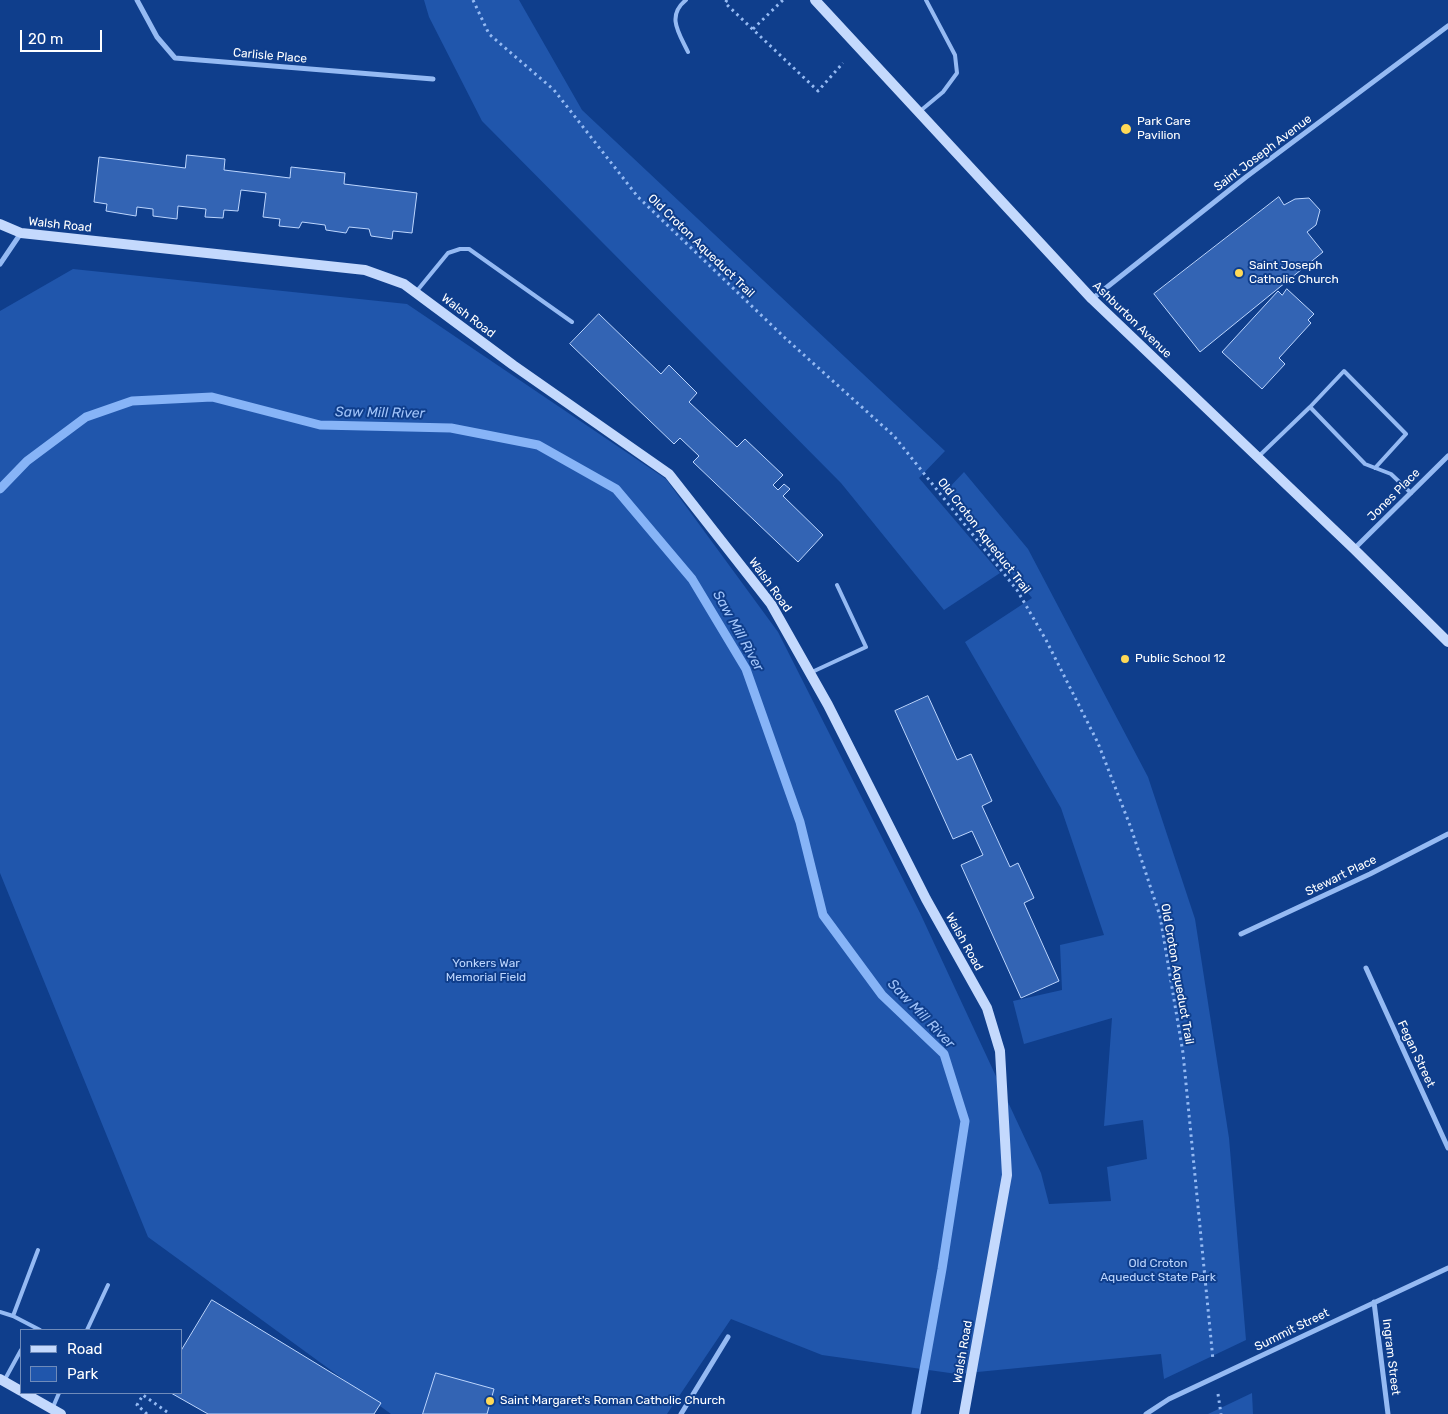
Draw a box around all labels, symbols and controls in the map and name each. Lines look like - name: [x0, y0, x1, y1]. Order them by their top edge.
- scale bar: [22, 20, 105, 52]
- text: 20 m: [28, 30, 63, 48]
- street label: Carlisle Place: [232, 46, 308, 66]
- street label: Saint Joseph Avenue: [1211, 112, 1315, 194]
- place label: Park Care Pavilion: [1137, 115, 1191, 143]
- marker: Park Care Pavilion: [1119, 122, 1133, 136]
- street label: Old Croton Aqueduct Trail: [645, 191, 757, 301]
- street label: Walsh Road: [28, 215, 92, 235]
- place label: Saint Joseph Catholic Church: [1249, 259, 1339, 287]
- marker: Saint Joseph Catholic Church: [1233, 267, 1245, 279]
- street label: Ashburton Avenue: [1090, 279, 1174, 361]
- street label: Walsh Road: [438, 291, 498, 341]
- water label: Saw Mill River: [335, 404, 425, 422]
- street label: Jones Place: [1365, 466, 1423, 524]
- street label: Old Croton Aqueduct Trail: [934, 475, 1034, 597]
- street label: Walsh Road: [745, 555, 795, 615]
- water label: Saw Mill River: [709, 588, 767, 674]
- place label: Public School 12: [1135, 652, 1226, 666]
- marker: Public School 12: [1119, 653, 1131, 665]
- street label: Stewart Place: [1303, 853, 1379, 899]
- street label: Old Croton Aqueduct Trail: [1158, 902, 1196, 1046]
- street label: Walsh Road: [942, 911, 986, 973]
- park label: Yonkers War Memorial Field: [446, 957, 526, 985]
- water label: Saw Mill River: [884, 976, 958, 1052]
- street label: Fegan Street: [1394, 1018, 1438, 1090]
- park label: Old Croton Aqueduct State Park: [1100, 1257, 1216, 1285]
- street label: Summit Street: [1252, 1306, 1332, 1354]
- street label: Ingram Street: [1379, 1318, 1403, 1396]
- street label: Walsh Road: [950, 1319, 976, 1385]
- legend: [20, 1329, 182, 1394]
- text: Road: [67, 1340, 103, 1358]
- text: Park: [67, 1365, 98, 1383]
- place label: Saint Margaret's Roman Catholic Church: [500, 1394, 725, 1408]
- marker: Saint Margaret's Roman Catholic Church: [484, 1395, 496, 1407]

